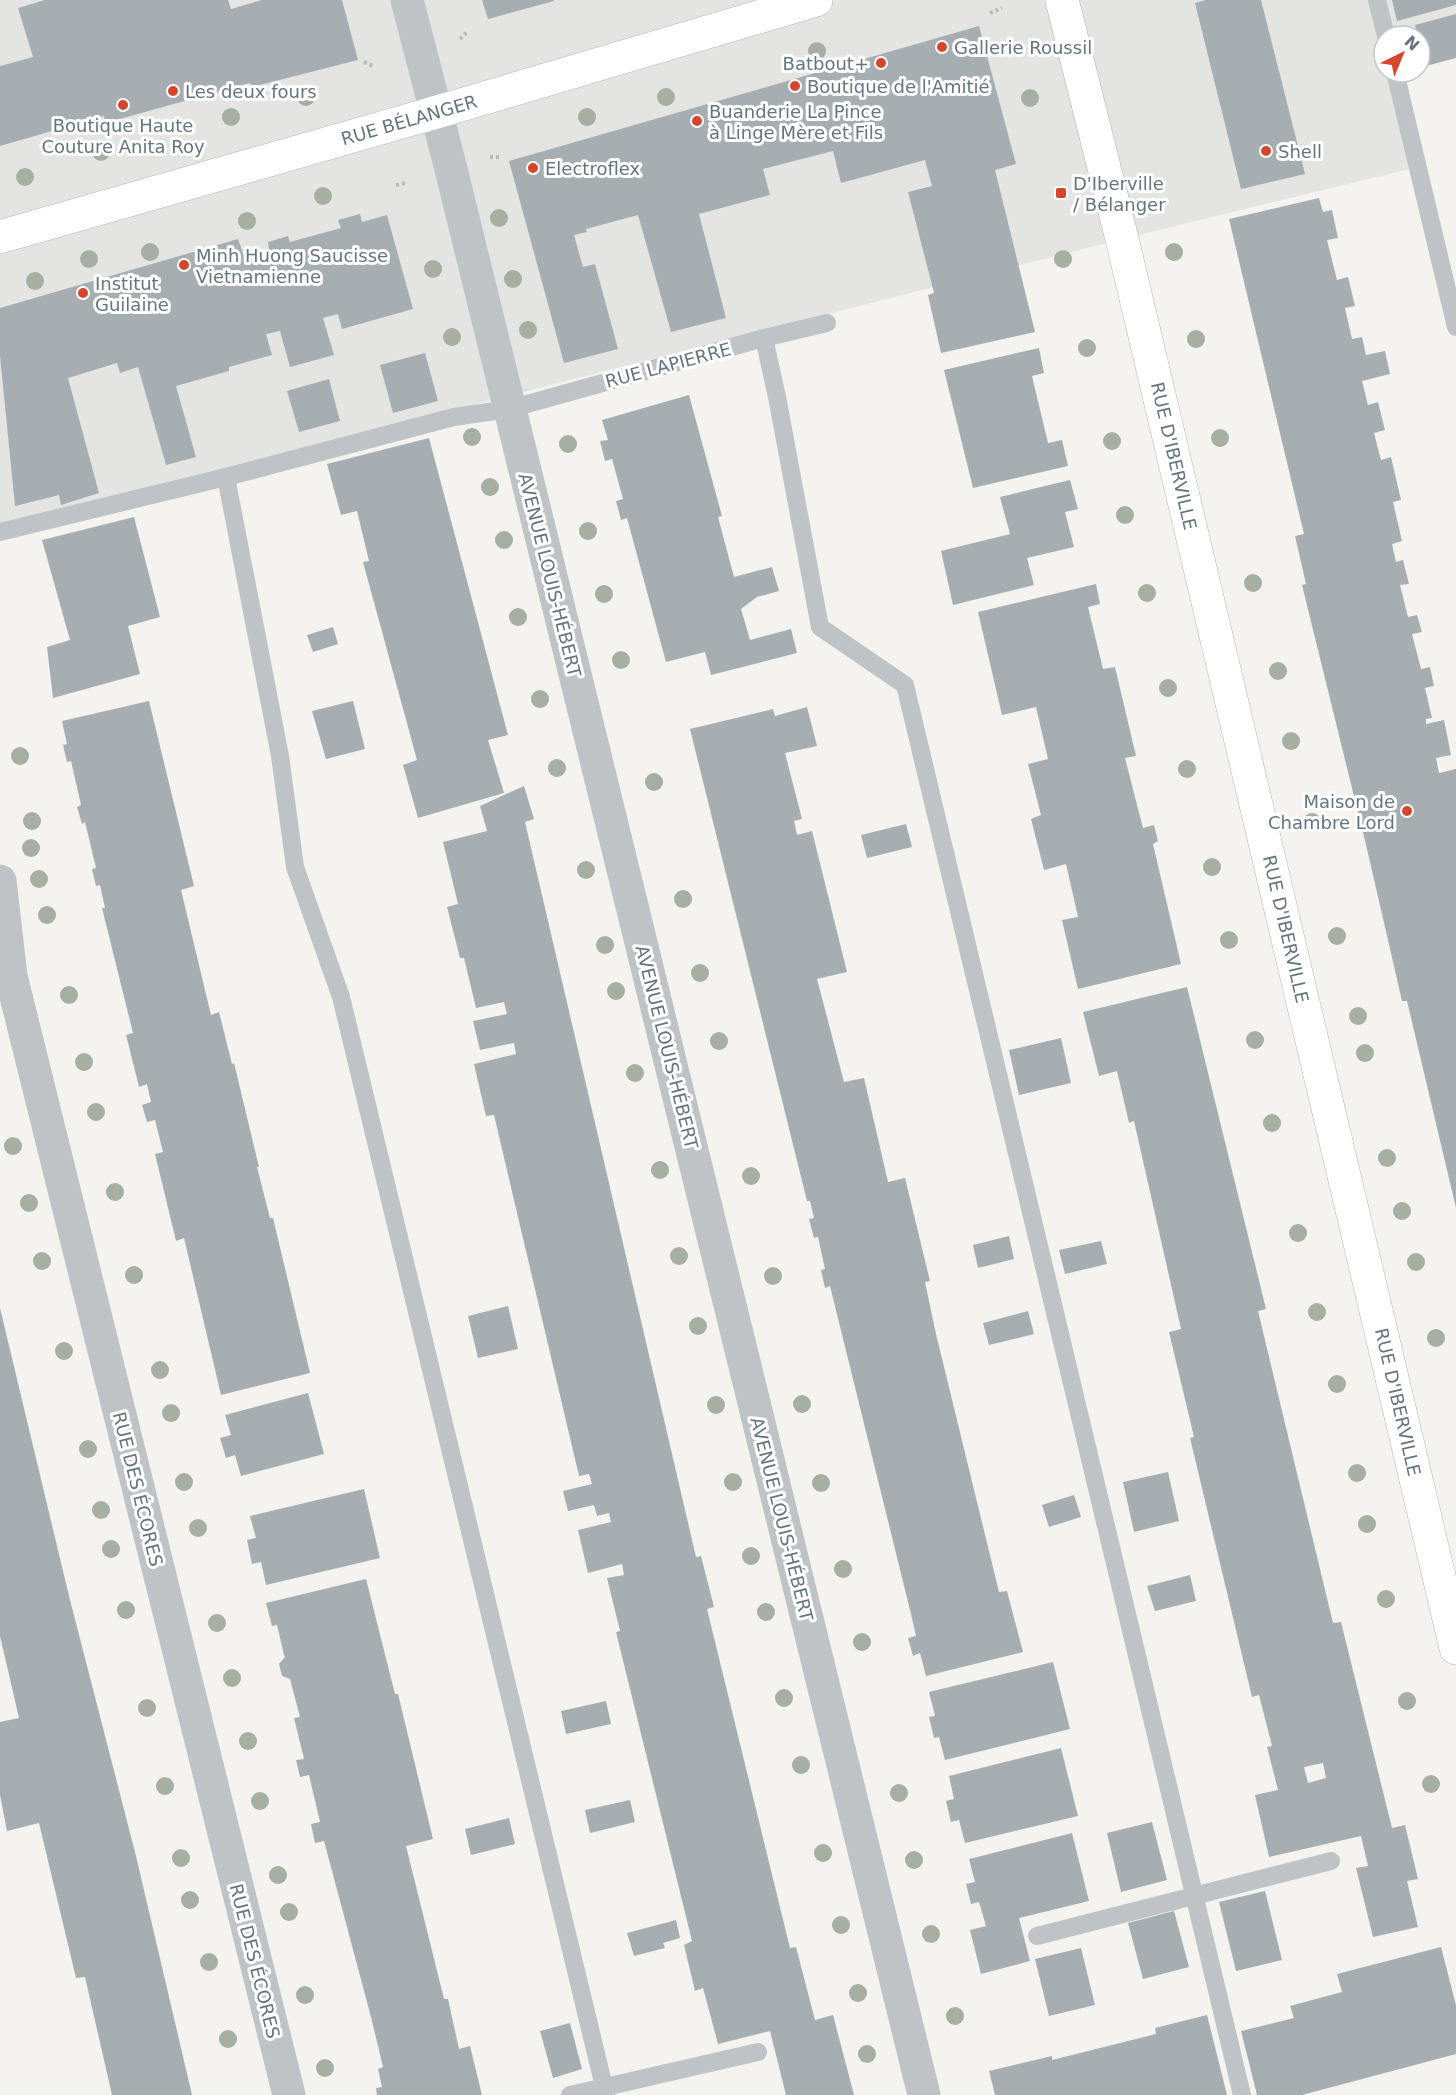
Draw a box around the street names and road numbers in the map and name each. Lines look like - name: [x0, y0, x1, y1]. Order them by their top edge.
- street label: RUE BÉLANGER: [339, 91, 479, 149]
- street label: RUE LAPIERRE: [603, 338, 733, 392]
- street label: RUE D'IBERVILLE: [1147, 380, 1201, 532]
- street label: AVENUE LOUIS-HÉBERT: [514, 471, 586, 680]
- street label: RUE D'IBERVILLE: [1259, 853, 1313, 1005]
- street label: AVENUE LOUIS-HÉBERT: [631, 943, 703, 1152]
- street label: RUE D'IBERVILLE: [1371, 1326, 1425, 1478]
- street label: RUE DES ÉCORES: [109, 1410, 167, 1568]
- street label: AVENUE LOUIS-HÉBERT: [746, 1415, 818, 1624]
- street label: RUE DES ÉCORES: [226, 1882, 284, 2040]

